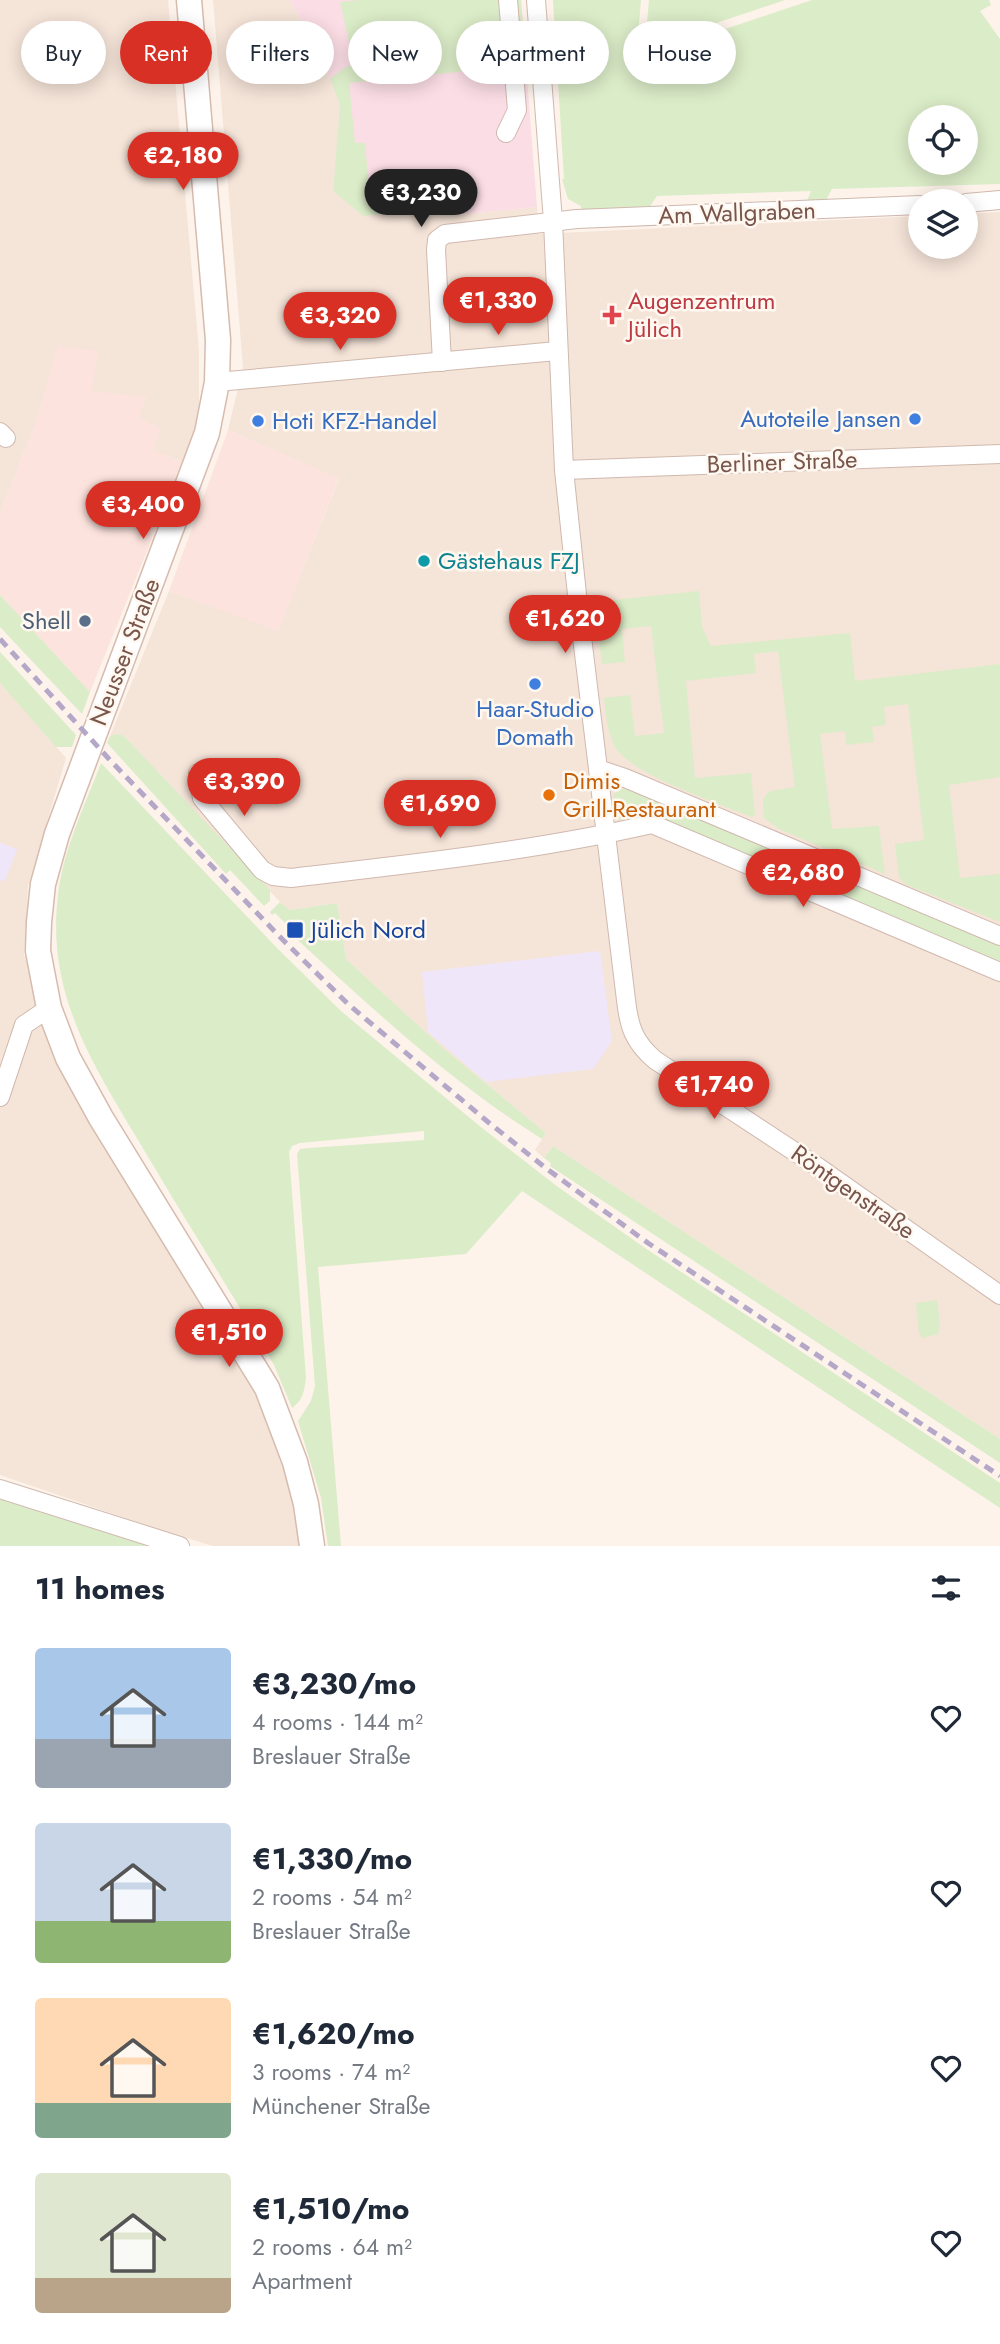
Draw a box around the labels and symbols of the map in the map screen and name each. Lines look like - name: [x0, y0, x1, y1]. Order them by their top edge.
- pin: €2,180: [126, 132, 240, 192]
- pin: €3,230: [364, 170, 478, 229]
- street label: Am Wallgraben: [658, 192, 816, 233]
- pin: €1,330: [441, 278, 555, 337]
- place label: Augenzentrum Jülich: [625, 283, 776, 346]
- pin: €3,320: [283, 292, 397, 352]
- marker: Augenzentrum Jülich: [602, 305, 622, 325]
- place label: Autoteile Jansen: [740, 401, 901, 436]
- place label: Hoti KFZ-Handel: [272, 403, 437, 438]
- marker: Autoteile Jansen: [907, 411, 923, 427]
- marker: Hoti KFZ-Handel: [250, 413, 266, 429]
- street label: Berliner Straße: [706, 441, 858, 482]
- pin: €3,400: [86, 482, 200, 541]
- place label: Gästehaus FZJ: [438, 543, 580, 578]
- marker: Gästehaus FZJ: [416, 553, 432, 569]
- street label: Neusser Straße: [80, 573, 169, 731]
- pin: €1,620: [508, 596, 622, 655]
- place label: Shell: [22, 603, 71, 638]
- marker: Shell: [77, 613, 93, 629]
- marker: Haar-Studio Domath: [527, 676, 543, 692]
- place label: Haar-Studio Domath: [476, 691, 594, 754]
- pin: €3,390: [187, 758, 301, 818]
- place label: Dimis Grill-Restaurant: [563, 763, 716, 826]
- pin: €1,690: [383, 780, 497, 840]
- marker: Dimis Grill-Restaurant: [541, 787, 557, 803]
- pin: €2,680: [746, 850, 860, 909]
- place label: Jülich Nord: [308, 912, 426, 947]
- marker: Jülich Nord: [285, 920, 305, 940]
- pin: €1,740: [657, 1062, 771, 1121]
- street label: Röntgenstraße: [784, 1136, 923, 1247]
- pin: €1,510: [172, 1310, 286, 1369]

